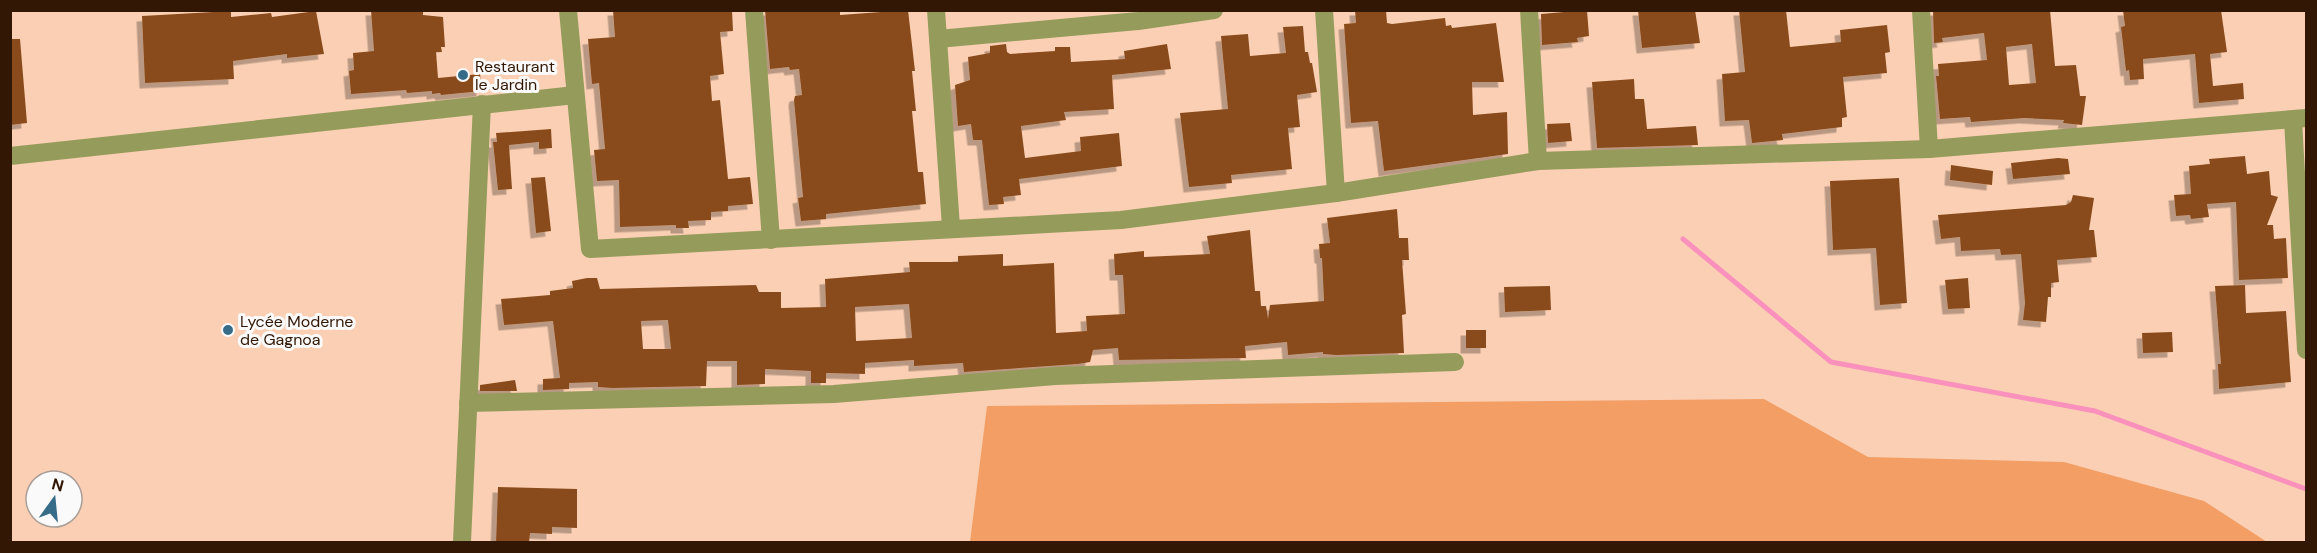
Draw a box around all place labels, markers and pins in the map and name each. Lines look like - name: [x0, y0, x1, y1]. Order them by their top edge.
- place label: Restaurant le Jardin: [475, 56, 555, 95]
- marker: Restaurant le Jardin: [456, 68, 470, 82]
- place label: Lycée Moderne de Gagnoa: [240, 311, 353, 350]
- marker: Lycée Moderne de Gagnoa: [221, 323, 235, 337]

